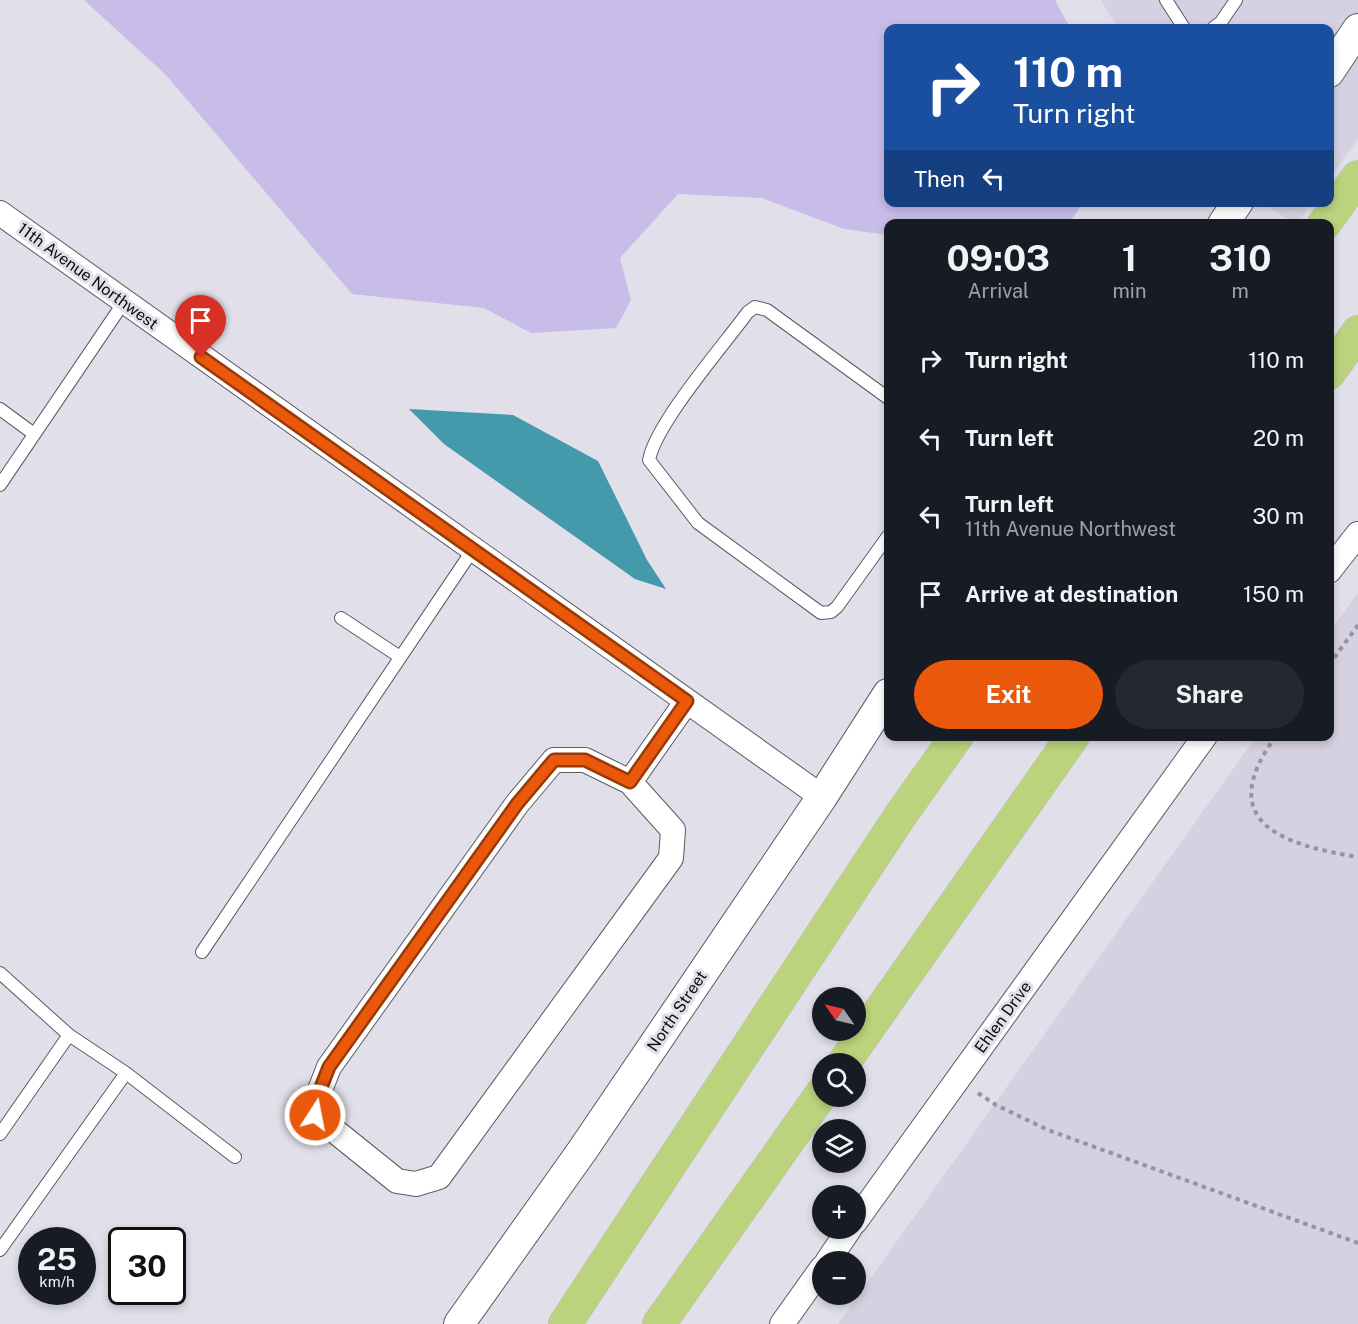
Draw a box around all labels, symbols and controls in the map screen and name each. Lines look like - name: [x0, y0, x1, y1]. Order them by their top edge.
- text: 110 m: [1013, 47, 1123, 96]
- icon: right: [914, 48, 992, 126]
- text: Turn right: [1013, 97, 1136, 129]
- icon: left: [977, 162, 1010, 195]
- text: Then: [914, 166, 965, 192]
- street label: 11th Avenue Northwest: [14, 219, 162, 333]
- text: 09:03: [946, 237, 1050, 279]
- text: 1: [1122, 237, 1137, 279]
- text: 310: [1209, 237, 1271, 279]
- text: Arrival: [967, 279, 1029, 303]
- text: min: [1113, 279, 1146, 303]
- text: m: [1232, 279, 1249, 303]
- pin: [175, 295, 226, 357]
- icon: arrive: [184, 304, 217, 337]
- icon: right: [914, 344, 947, 377]
- text: Turn right: [965, 347, 1068, 373]
- text: 110 m: [1248, 347, 1304, 373]
- icon: left: [914, 422, 947, 455]
- text: Turn left: [965, 425, 1054, 451]
- text: 20 m: [1253, 425, 1304, 451]
- text: Turn left: [965, 491, 1054, 517]
- icon: left: [914, 500, 947, 533]
- text: 30 m: [1252, 503, 1304, 529]
- text: 11th Avenue Northwest: [965, 517, 1176, 541]
- icon: arrive: [914, 578, 947, 611]
- text: Arrive at destination: [965, 581, 1178, 607]
- text: 150 m: [1243, 581, 1304, 607]
- button: Exit: [914, 660, 1103, 729]
- button: Share: [1115, 660, 1304, 729]
- street label: North Street: [643, 967, 711, 1055]
- street label: Ehlen Drive: [971, 977, 1035, 1057]
- north arrow: [812, 987, 866, 1041]
- map controls: [812, 987, 866, 1305]
- button: search: [812, 1053, 866, 1107]
- position arrow: [283, 1083, 347, 1147]
- button: layers: [812, 1119, 866, 1173]
- button: +: [812, 1185, 866, 1239]
- speed limit sign: 30: [108, 1227, 186, 1305]
- text: 25: [37, 1241, 77, 1277]
- button: −: [812, 1251, 866, 1305]
- text: km/h: [39, 1273, 75, 1290]

